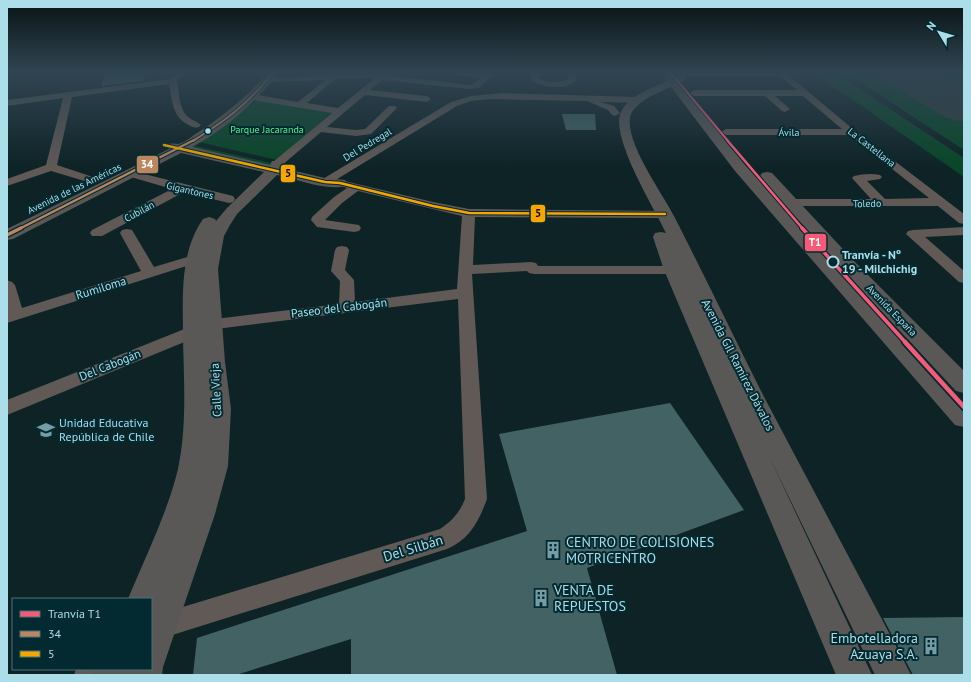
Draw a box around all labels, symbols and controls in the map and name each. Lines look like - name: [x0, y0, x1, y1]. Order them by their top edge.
- north arrow: [919, 12, 959, 52]
- text: N: [923, 19, 939, 33]
- park label: Parque Jacaranda: [230, 123, 304, 136]
- street label: Del Pedregal: [341, 125, 394, 164]
- street label: La Castellana: [845, 125, 898, 170]
- unlabelled marker: [203, 126, 213, 136]
- street label: Ávila: [779, 126, 799, 139]
- line badge: 34: [136, 155, 159, 174]
- text: 34: [141, 157, 154, 171]
- street label: Avenida de las Américas: [25, 160, 123, 217]
- line badge: 5: [280, 164, 296, 183]
- text: 5: [285, 166, 291, 180]
- street label: Gigantones: [165, 179, 215, 202]
- street label: Toledo: [853, 197, 881, 210]
- street label: Cubilán: [122, 198, 157, 225]
- line badge: 5: [530, 204, 546, 223]
- text: 5: [535, 206, 541, 220]
- line badge: T1: [804, 233, 827, 252]
- text: T1: [809, 235, 821, 249]
- place label: Tranvía - Nº 19 - Milchichig: [842, 247, 917, 276]
- marker: Tranvía - Nº 19 - Milchichig: [826, 255, 840, 269]
- street label: Rumiloma: [74, 273, 128, 302]
- street label: Avenida España: [864, 282, 920, 339]
- street label: Paseo del Cabogán: [290, 294, 388, 321]
- street label: Avenida Gil Ramírez Dávalos: [699, 296, 778, 433]
- street label: Del Cabogán: [77, 345, 143, 384]
- street label: Calle Vieja: [207, 363, 224, 417]
- place label: Unidad Educativa República de Chile: [59, 415, 154, 444]
- school or university icon: Unidad Educativa República de Chile: [36, 420, 56, 440]
- street label: Del Silbán: [381, 530, 445, 566]
- place label: CENTRO DE COLISIONES MOTRICENTRO: [566, 533, 714, 567]
- building icon: CENTRO DE COLISIONES MOTRICENTRO: [543, 540, 563, 560]
- place label: VENTA DE REPUESTOS: [553, 581, 626, 615]
- building icon: VENTA DE REPUESTOS: [531, 588, 551, 608]
- legend: [12, 598, 152, 670]
- text: Tranvía T1: [48, 606, 101, 621]
- text: 34: [48, 626, 62, 641]
- place label: Embotelladora Azuaya S.A.: [831, 629, 918, 663]
- building icon: Embotelladora Azuaya S.A.: [921, 636, 941, 656]
- text: 5: [48, 646, 55, 661]

